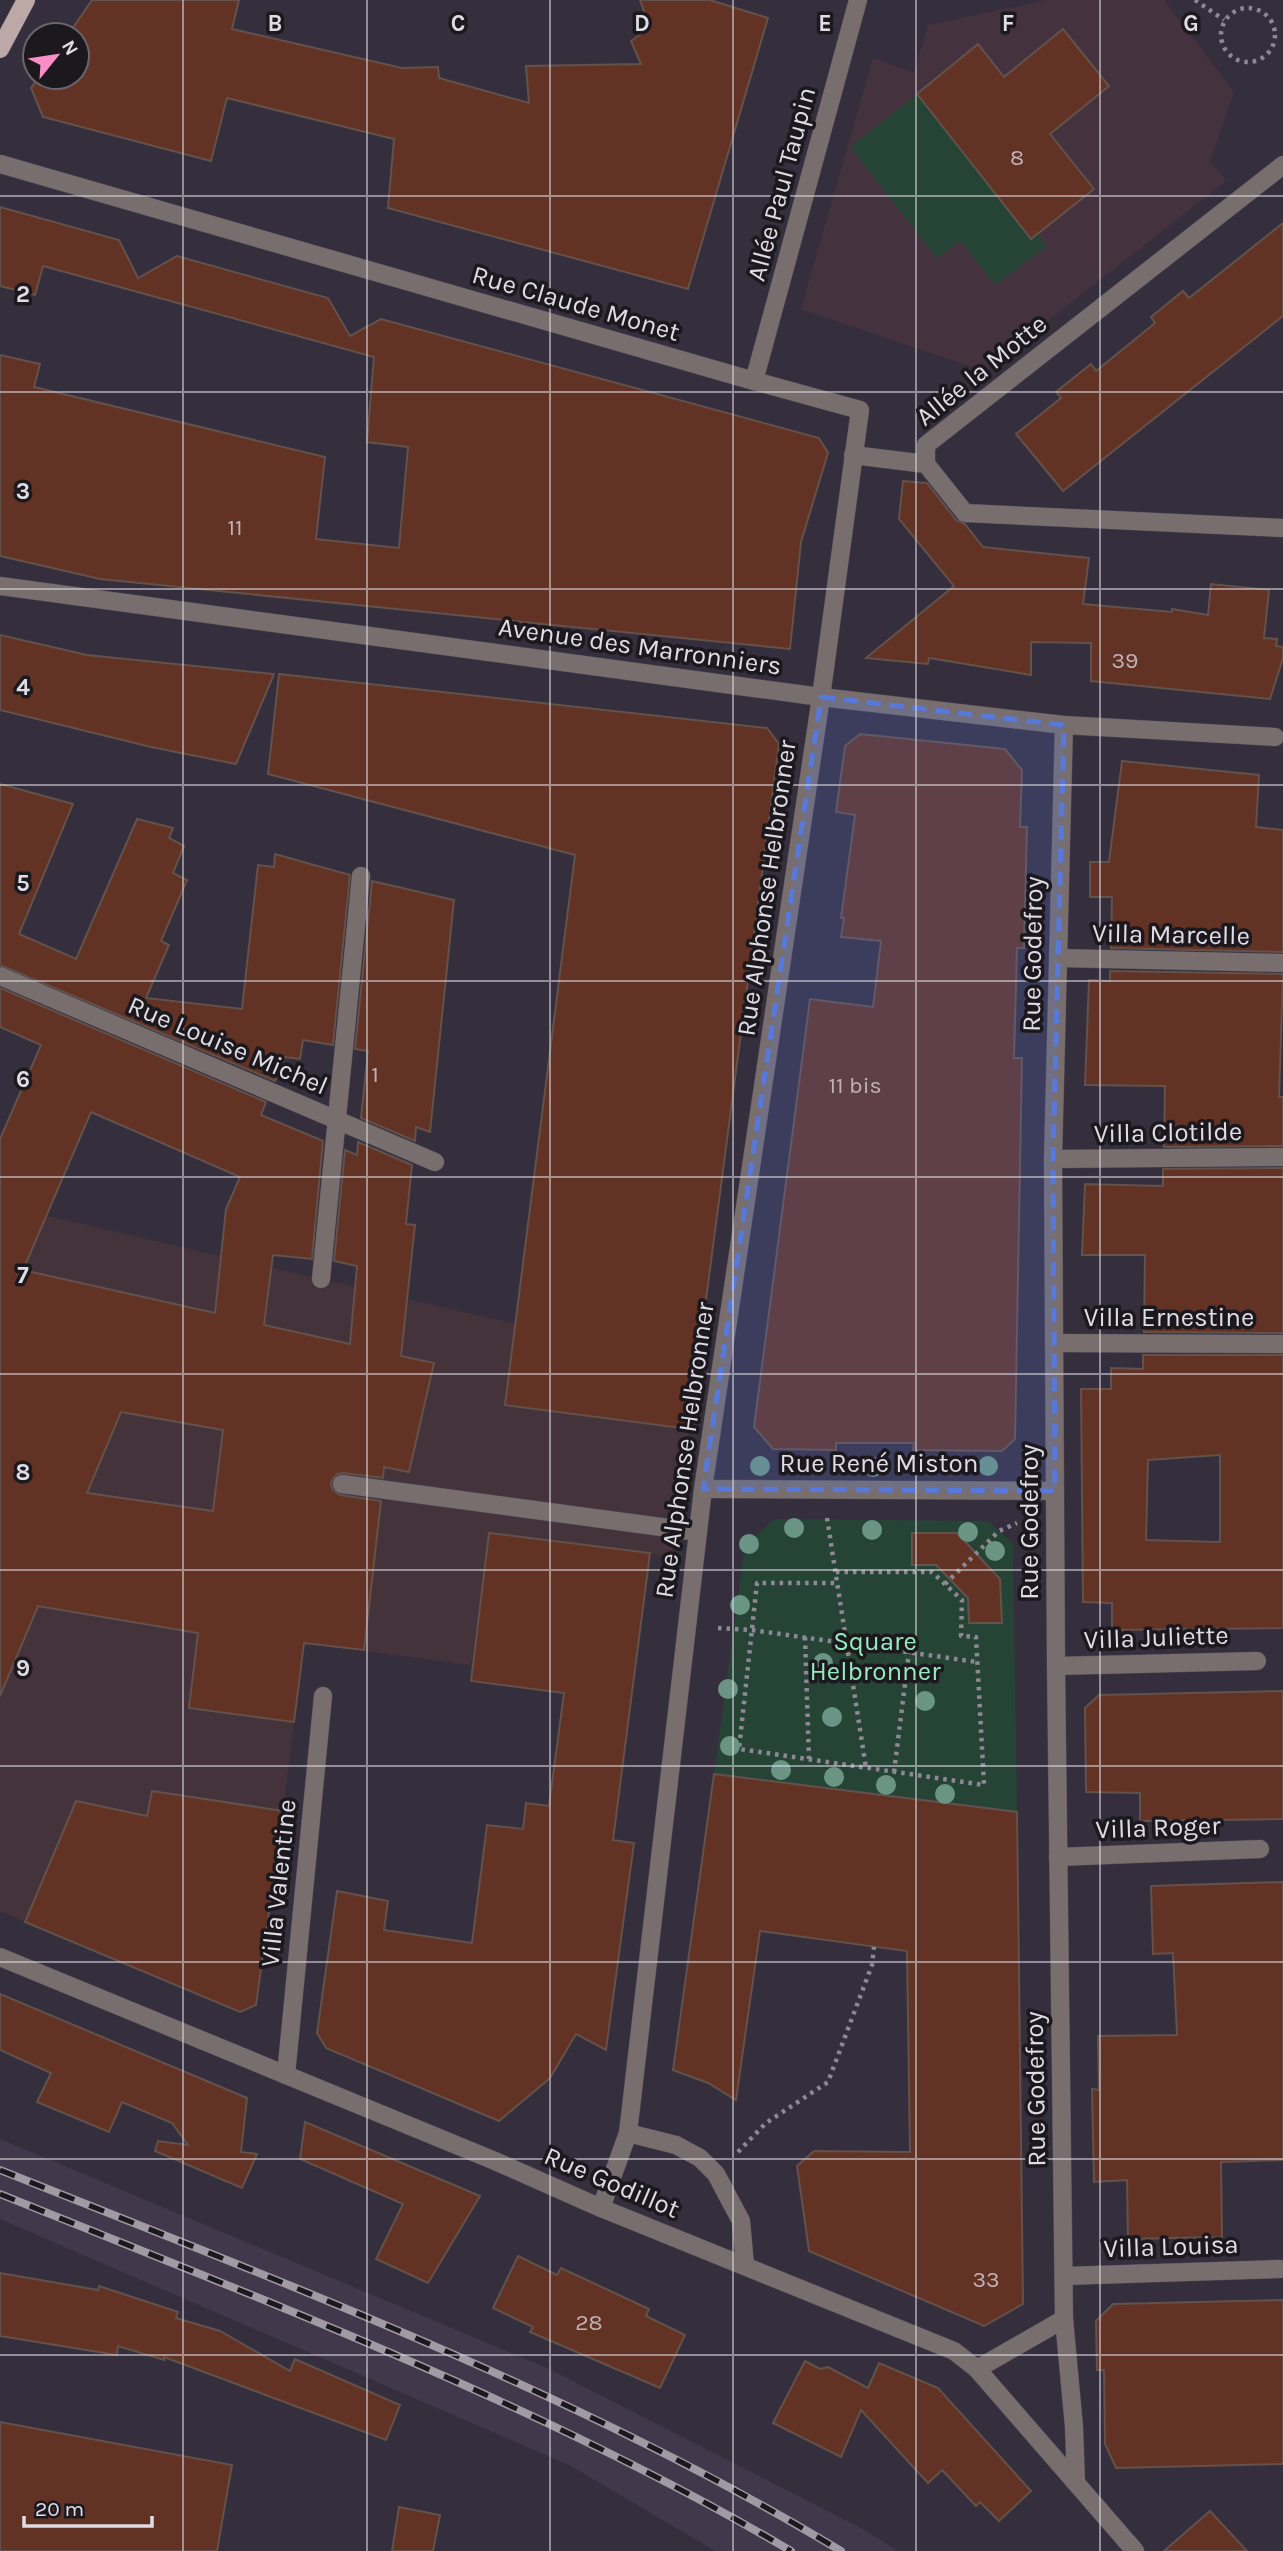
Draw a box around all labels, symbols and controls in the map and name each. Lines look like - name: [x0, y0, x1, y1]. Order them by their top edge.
- text: B: [268, 10, 282, 37]
- text: C: [451, 10, 465, 37]
- text: D: [634, 10, 650, 37]
- text: E: [818, 10, 832, 37]
- text: F: [1002, 10, 1014, 37]
- text: G: [1183, 10, 1199, 37]
- north arrow: [21, 21, 91, 91]
- text: N: [57, 37, 83, 59]
- street label: Allée Paul Taupin: [741, 84, 822, 285]
- house number: 8: [1010, 144, 1024, 171]
- street label: Rue Claude Monet: [469, 259, 683, 348]
- text: 2: [16, 281, 30, 308]
- street label: Allée la Motte: [910, 308, 1053, 433]
- text: 3: [16, 478, 30, 505]
- house number: 11: [227, 514, 243, 541]
- street label: Avenue des Marronniers: [497, 611, 783, 682]
- house number: 39: [1112, 647, 1138, 674]
- text: 4: [16, 674, 30, 701]
- street label: Rue Alphonse Helbronner: [730, 737, 803, 1038]
- text: 5: [16, 870, 30, 897]
- street label: Rue Godefroy: [1016, 876, 1049, 1032]
- street label: Villa Marcelle: [1092, 918, 1250, 951]
- street label: Rue Louise Michel: [123, 989, 332, 1101]
- house number: 1: [371, 1061, 379, 1088]
- text: 6: [16, 1066, 30, 1093]
- house number: 11 bis: [828, 1072, 882, 1099]
- street label: Villa Clotilde: [1094, 1116, 1242, 1149]
- text: 7: [17, 1262, 29, 1289]
- street label: Rue Alphonse Helbronner: [648, 1299, 721, 1600]
- street label: Villa Ernestine: [1084, 1302, 1254, 1333]
- street label: Rue Godefroy: [1014, 1444, 1045, 1600]
- street label: Rue René Miston: [780, 1448, 978, 1479]
- text: 8: [16, 1459, 30, 1486]
- street label: Villa Juliette: [1083, 1619, 1229, 1656]
- park label: Square Helbronner: [809, 1626, 941, 1687]
- text: 9: [16, 1655, 30, 1682]
- street label: Villa Valentine: [254, 1798, 303, 1968]
- street label: Villa Roger: [1095, 1810, 1222, 1845]
- street label: Rue Godefroy: [1019, 2011, 1052, 2167]
- street label: Rue Godillot: [540, 2140, 684, 2225]
- street label: Villa Louisa: [1103, 2229, 1239, 2264]
- house number: 33: [972, 2266, 1000, 2293]
- house number: 28: [575, 2309, 603, 2336]
- scale bar: [24, 2484, 152, 2528]
- text: 20 m: [35, 2497, 84, 2521]

